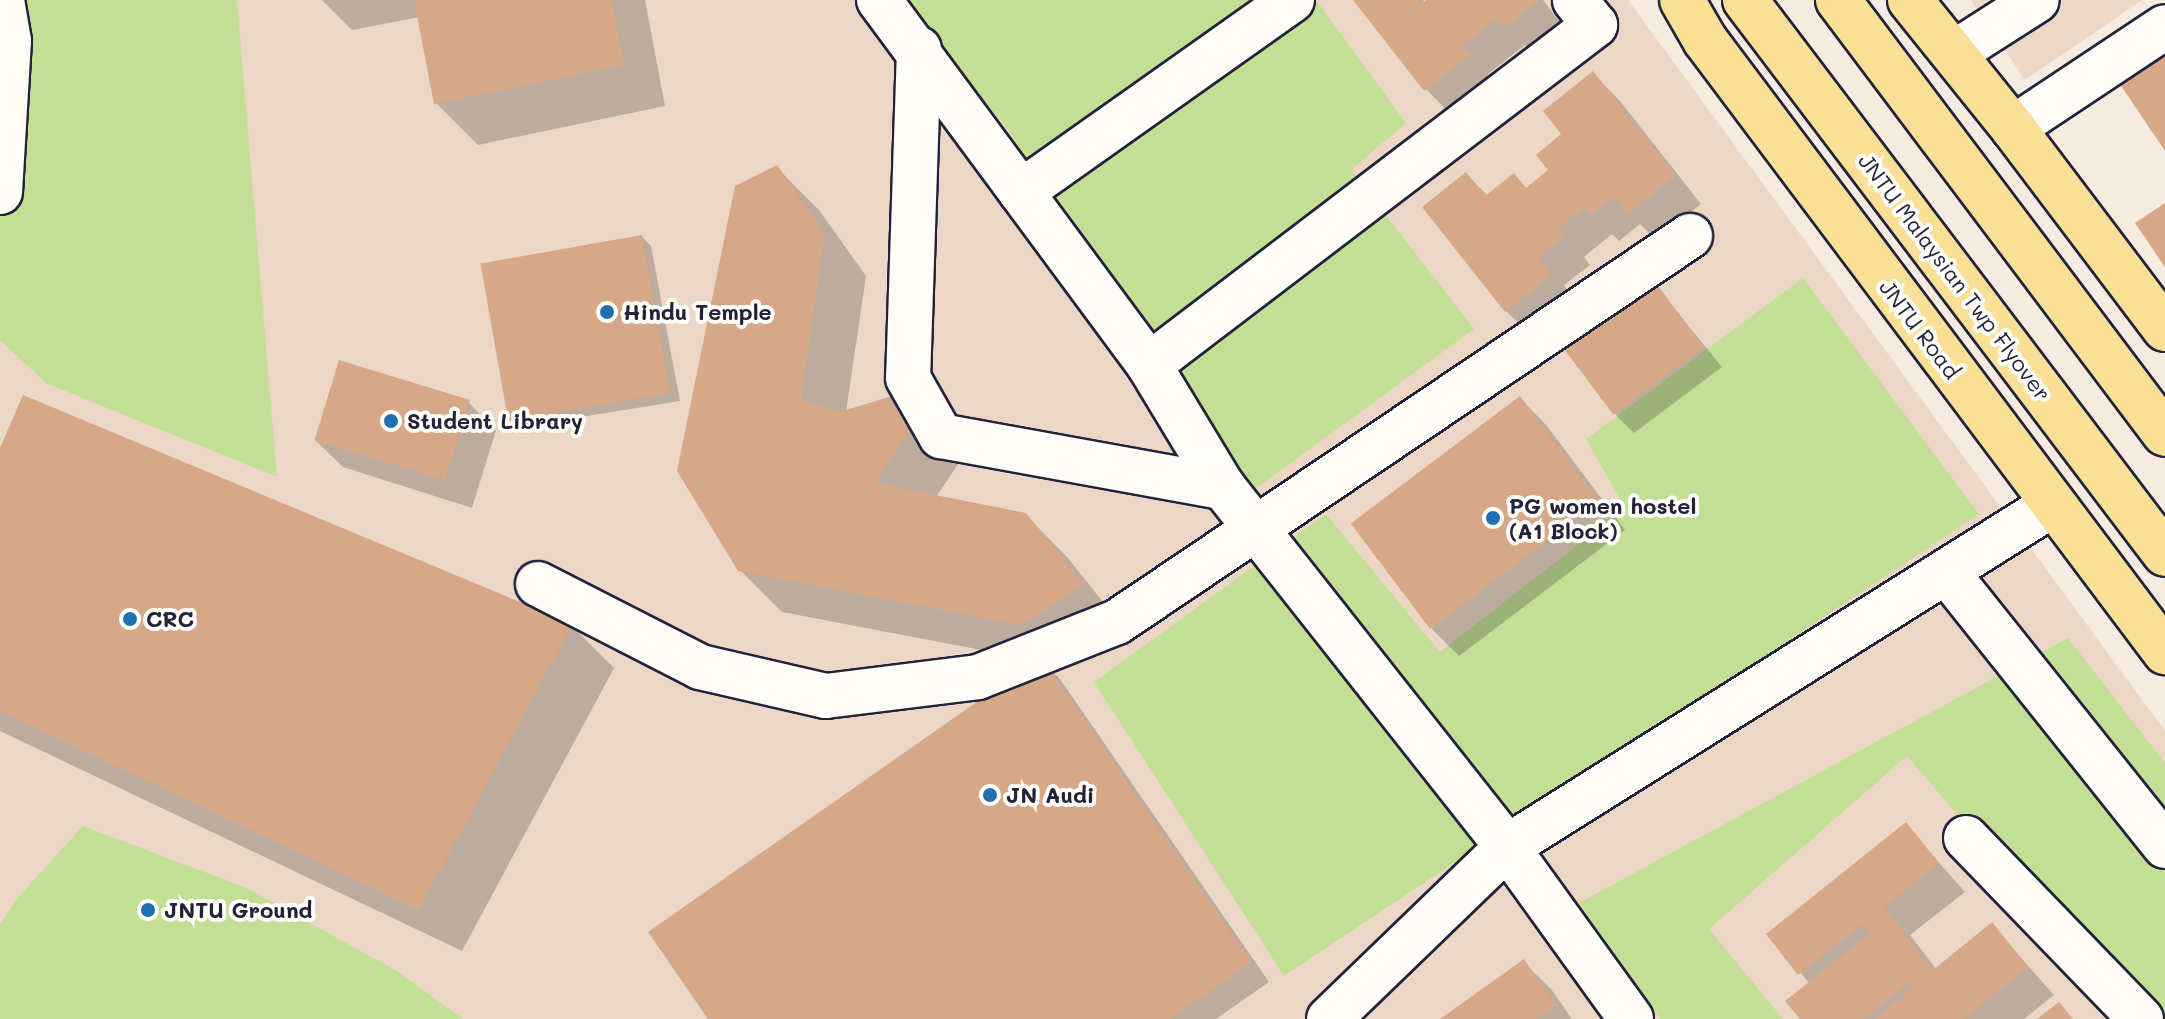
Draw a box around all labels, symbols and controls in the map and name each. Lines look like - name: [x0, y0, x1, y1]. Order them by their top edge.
- street label: JNTU Malaysian Twp Flyover: [1853, 148, 2057, 406]
- street label: JNTU Road: [1874, 274, 1966, 384]
- place label: Hindu Temple: [623, 299, 772, 325]
- marker: Hindu Temple: [598, 303, 616, 321]
- place label: Student Library: [407, 408, 583, 434]
- marker: Student Library: [382, 412, 400, 430]
- place label: PG women hostel (A1 Block): [1509, 492, 1696, 544]
- marker: PG women hostel (A1 Block): [1484, 509, 1502, 527]
- place label: CRC: [146, 606, 194, 632]
- marker: CRC: [121, 610, 139, 628]
- place label: JN Audi: [1006, 782, 1094, 808]
- marker: JN Audi: [981, 786, 999, 804]
- place label: JNTU Ground: [164, 897, 313, 923]
- marker: JNTU Ground: [139, 901, 157, 919]

